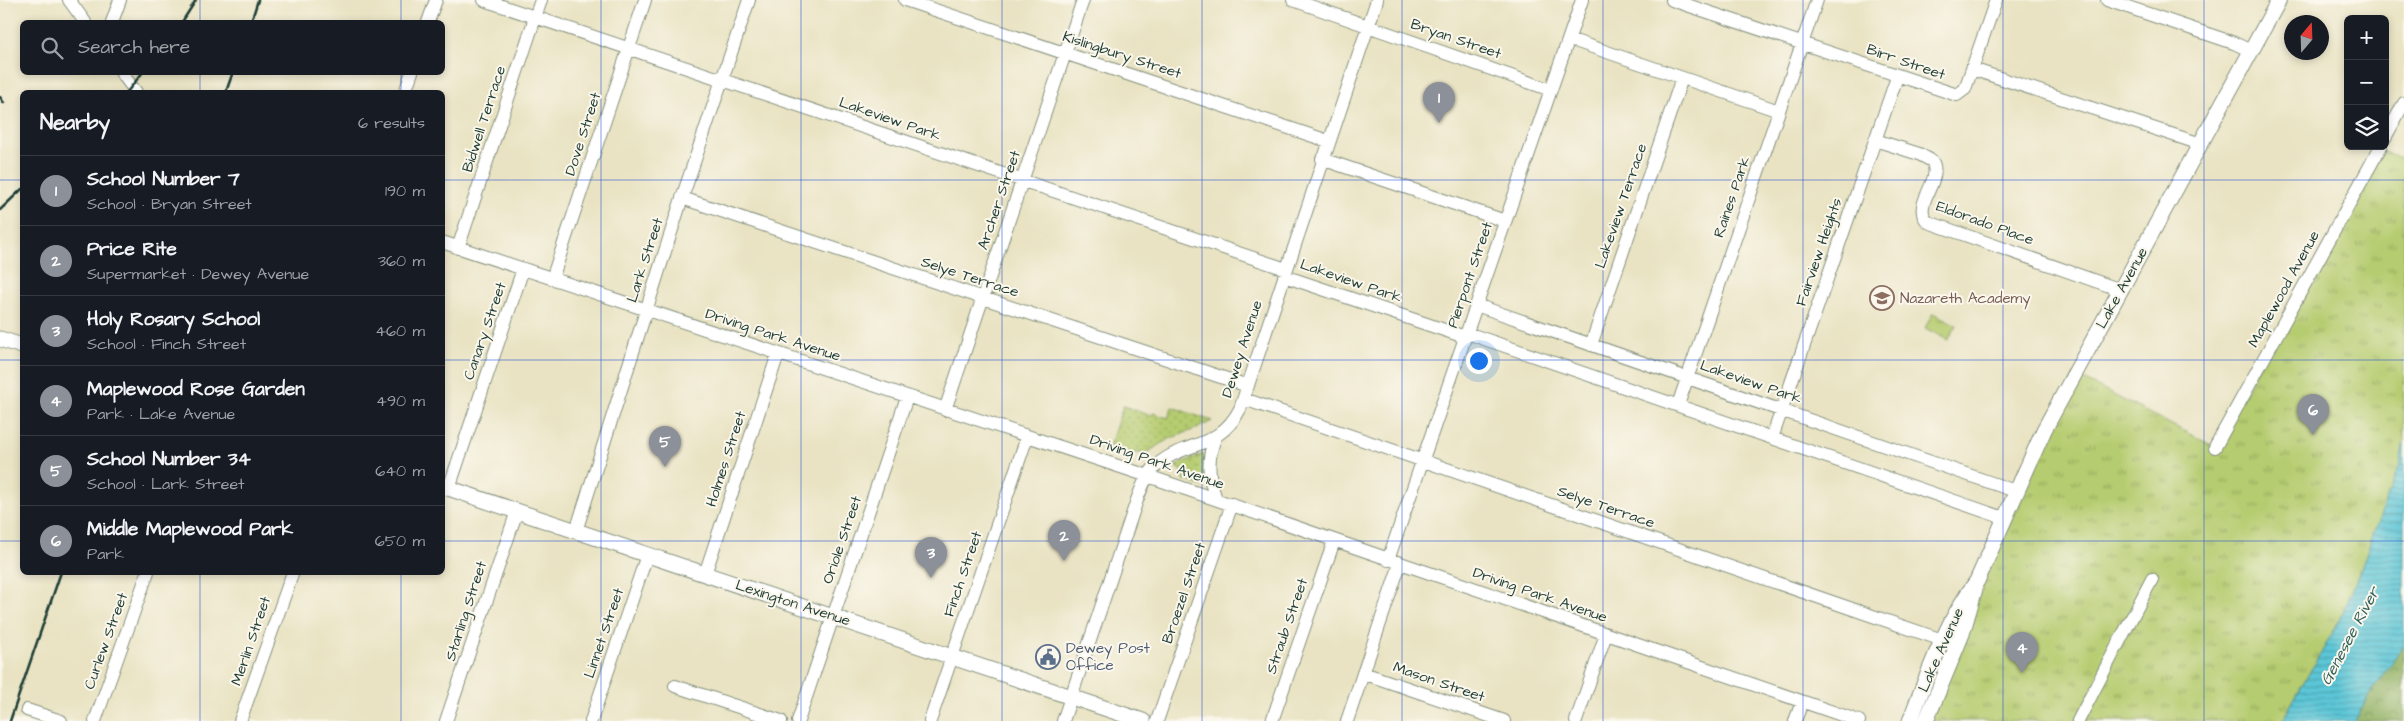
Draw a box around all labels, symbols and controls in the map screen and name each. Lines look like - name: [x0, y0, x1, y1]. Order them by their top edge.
- street label: Bryan Street: [1408, 14, 1504, 65]
- north arrow: [2284, 15, 2329, 60]
- map controls: [2344, 15, 2389, 150]
- button: +: [2344, 15, 2389, 60]
- search box: [20, 20, 445, 75]
- street label: Kislingbury Street: [1060, 26, 1184, 85]
- icon: search: [38, 34, 66, 62]
- text: Search here: [78, 34, 190, 61]
- street label: Birr Street: [1864, 39, 1948, 85]
- button: −: [2344, 60, 2389, 105]
- street label: Bidwell Terrace: [457, 63, 511, 175]
- pin: 1: [1423, 82, 1455, 123]
- street label: Dove Street: [560, 90, 606, 178]
- street label: Lakeview Park: [836, 92, 944, 146]
- button: layers: [2344, 105, 2389, 150]
- text: Nearby: [40, 108, 110, 137]
- text: 6 results: [358, 112, 425, 134]
- street label: Lakeview Terrace: [1590, 141, 1652, 271]
- street label: Archer Street: [972, 148, 1026, 252]
- street label: Raines Park: [1708, 154, 1756, 240]
- text: School Number 7: [87, 166, 240, 193]
- text: 1: [55, 180, 57, 202]
- text: 190 m: [385, 180, 425, 202]
- text: School · Bryan Street: [87, 193, 252, 215]
- street label: Fairview Heights: [1791, 195, 1848, 309]
- street label: Eldorado Place: [1933, 196, 2037, 250]
- street label: Lark Street: [621, 215, 669, 305]
- street label: Pierpont Street: [1442, 219, 1498, 331]
- street label: Maplewood Avenue: [2243, 227, 2325, 351]
- text: Price Rite: [87, 236, 177, 263]
- street label: Lake Avenue: [2091, 244, 2153, 332]
- text: 2: [51, 250, 61, 272]
- text: 360 m: [378, 250, 425, 272]
- street label: Selye Terrace: [918, 251, 1022, 304]
- street label: Lakeview Park: [1297, 254, 1405, 308]
- text: Supermarket · Dewey Avenue: [87, 263, 309, 285]
- street label: Canary Street: [458, 279, 513, 383]
- school or university icon: Nazareth Academy: [1869, 285, 1895, 311]
- place label: Nazareth Academy: [1900, 288, 2030, 310]
- street label: Dewey Avenue: [1216, 298, 1269, 401]
- street label: Driving Park Avenue: [702, 303, 843, 368]
- text: Holy Rosary School: [87, 306, 260, 333]
- text: 3: [52, 320, 60, 342]
- text: 460 m: [375, 320, 425, 342]
- text: School · Finch Street: [87, 333, 246, 355]
- your location: [1466, 348, 1492, 374]
- street label: Lakeview Park: [1697, 355, 1805, 409]
- text: Maplewood Rose Garden: [87, 376, 305, 403]
- text: 4: [51, 390, 61, 412]
- text: 490 m: [376, 390, 425, 412]
- pin: 6: [2297, 394, 2329, 435]
- text: Park · Lake Avenue: [87, 403, 235, 425]
- street label: Holmes Street: [701, 408, 751, 510]
- pin: 5: [649, 426, 681, 467]
- street label: Driving Park Avenue: [1087, 429, 1227, 496]
- text: School Number 34: [87, 446, 251, 473]
- text: 5: [50, 460, 62, 482]
- text: 640 m: [375, 460, 425, 482]
- text: School · Lark Street: [87, 473, 245, 495]
- street label: Selye Terrace: [1554, 481, 1658, 534]
- street label: Oriole Street: [817, 493, 867, 587]
- text: Middle Maplewood Park: [87, 516, 293, 543]
- pin: 2: [1048, 520, 1080, 561]
- street label: Finch Street: [939, 528, 987, 620]
- text: 6: [51, 530, 61, 552]
- text: 650 m: [375, 530, 425, 552]
- pin: 3: [915, 537, 947, 578]
- street label: Broezel Street: [1157, 540, 1211, 646]
- text: Park: [87, 543, 124, 565]
- street label: Starling Street: [440, 558, 493, 664]
- street label: Driving Park Avenue: [1470, 562, 1610, 629]
- street label: Lexington Avenue: [732, 575, 853, 632]
- street label: Straub Street: [1261, 575, 1313, 677]
- water label: Genesee River: [2315, 581, 2386, 689]
- street label: Linnet Street: [579, 585, 629, 681]
- street label: Curlew Street: [79, 590, 133, 692]
- street label: Merlin Street: [226, 594, 276, 688]
- street label: Lake Avenue: [1913, 605, 1969, 695]
- pin: 4: [2006, 632, 2038, 673]
- place label: Dewey Post Office: [1066, 638, 1150, 676]
- public building icon: Dewey Post Office: [1035, 644, 1061, 670]
- street label: Mason Street: [1390, 656, 1488, 708]

